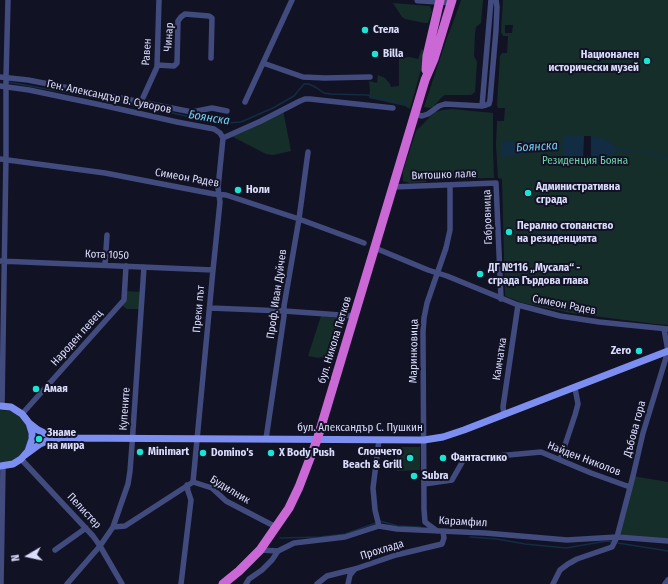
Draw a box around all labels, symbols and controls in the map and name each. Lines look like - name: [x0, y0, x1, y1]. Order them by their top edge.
- street label: Чинар: [161, 22, 177, 52]
- place label: Стела: [373, 23, 399, 37]
- marker: Стела: [360, 25, 370, 35]
- street label: Равен: [139, 38, 155, 66]
- place label: Billa: [383, 47, 403, 61]
- place label: Национален исторически музей: [548, 48, 639, 74]
- marker: Billa: [370, 49, 380, 59]
- marker: Национален исторически музей: [642, 56, 652, 66]
- street label: Ген. Александър В. Суворов: [45, 77, 173, 117]
- water label: Боянска: [187, 108, 231, 128]
- water label: Боянска: [516, 139, 558, 155]
- park label: Резиденция Бояна: [542, 154, 628, 168]
- street label: Симеон Радев: [154, 166, 220, 190]
- street label: Витошко лале: [411, 167, 477, 183]
- place label: Административна сграда: [536, 180, 620, 206]
- place label: Ноли: [246, 183, 270, 197]
- marker: Ноли: [233, 185, 243, 195]
- marker: Административна сграда: [523, 188, 533, 198]
- street label: Габровница: [480, 189, 496, 245]
- place label: Перално стопанство на резиденцията: [517, 219, 613, 245]
- marker: Перално стопанство на резиденцията: [504, 227, 514, 237]
- street label: Кота 1050: [85, 248, 129, 262]
- street label: Проф. Иван Дуйчев: [264, 248, 290, 340]
- place label: ДГ №116 „Мусала“ - сграда Гърдова глава: [488, 261, 589, 287]
- marker: ДГ №116 „Мусала“ - сграда Гърдова глава: [475, 269, 485, 279]
- street label: Преки път: [190, 285, 208, 333]
- street label: Симеон Радев: [531, 292, 597, 318]
- street label: бул. Никола Петков: [315, 295, 355, 385]
- street label: Народен певец: [48, 307, 106, 369]
- street label: Маринковица: [407, 319, 421, 383]
- street label: Камчатка: [490, 337, 510, 381]
- place label: Zero: [611, 344, 631, 358]
- marker: Zero: [634, 346, 644, 356]
- place label: Амая: [44, 382, 68, 396]
- marker: Амая: [31, 384, 41, 394]
- street label: Купените: [117, 387, 133, 431]
- street label: Дъбова гора: [621, 399, 649, 459]
- street label: бул. Александър С. Пушкин: [297, 421, 423, 435]
- place label: Знаме на мира: [47, 426, 85, 452]
- marker: Знаме на мира: [34, 434, 44, 444]
- street label: Найден Николов: [545, 439, 623, 479]
- place label: Minimart: [148, 445, 189, 459]
- place label: Слончето Beach & Grill: [343, 445, 402, 471]
- place label: Domino's: [211, 446, 253, 460]
- place label: X Body Push: [279, 446, 335, 460]
- marker: Minimart: [135, 447, 145, 457]
- marker: Domino's: [198, 448, 208, 458]
- marker: X Body Push: [266, 448, 276, 458]
- place label: Фантастико: [451, 451, 507, 465]
- marker: Слончето Beach & Grill: [405, 453, 415, 463]
- marker: Фантастико: [438, 453, 448, 463]
- place label: Subra: [422, 469, 449, 483]
- marker: Subra: [409, 471, 419, 481]
- street label: Будилник: [208, 473, 252, 507]
- street label: Пелистер: [64, 491, 104, 531]
- street label: Карамфил: [438, 514, 488, 530]
- north arrow: [8, 536, 48, 576]
- street label: Прохлада: [359, 537, 405, 563]
- text: N: [9, 554, 23, 562]

